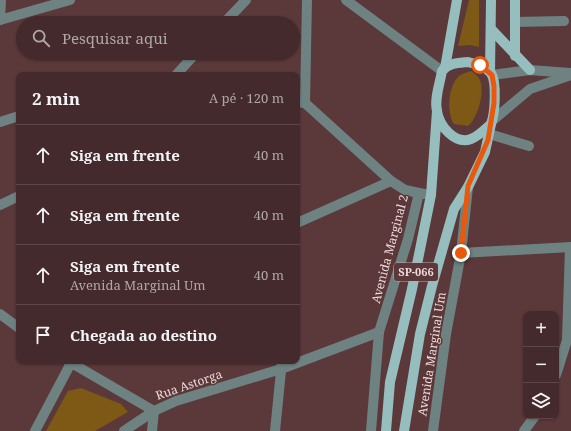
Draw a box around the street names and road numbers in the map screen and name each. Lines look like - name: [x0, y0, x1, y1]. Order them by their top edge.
- street label: Avenida Marginal 2: [367, 193, 412, 305]
- road number: SP-066: [394, 263, 438, 281]
- street label: Avenida Marginal Um: [413, 291, 450, 417]
- street label: Rua Astorga: [153, 365, 225, 404]

